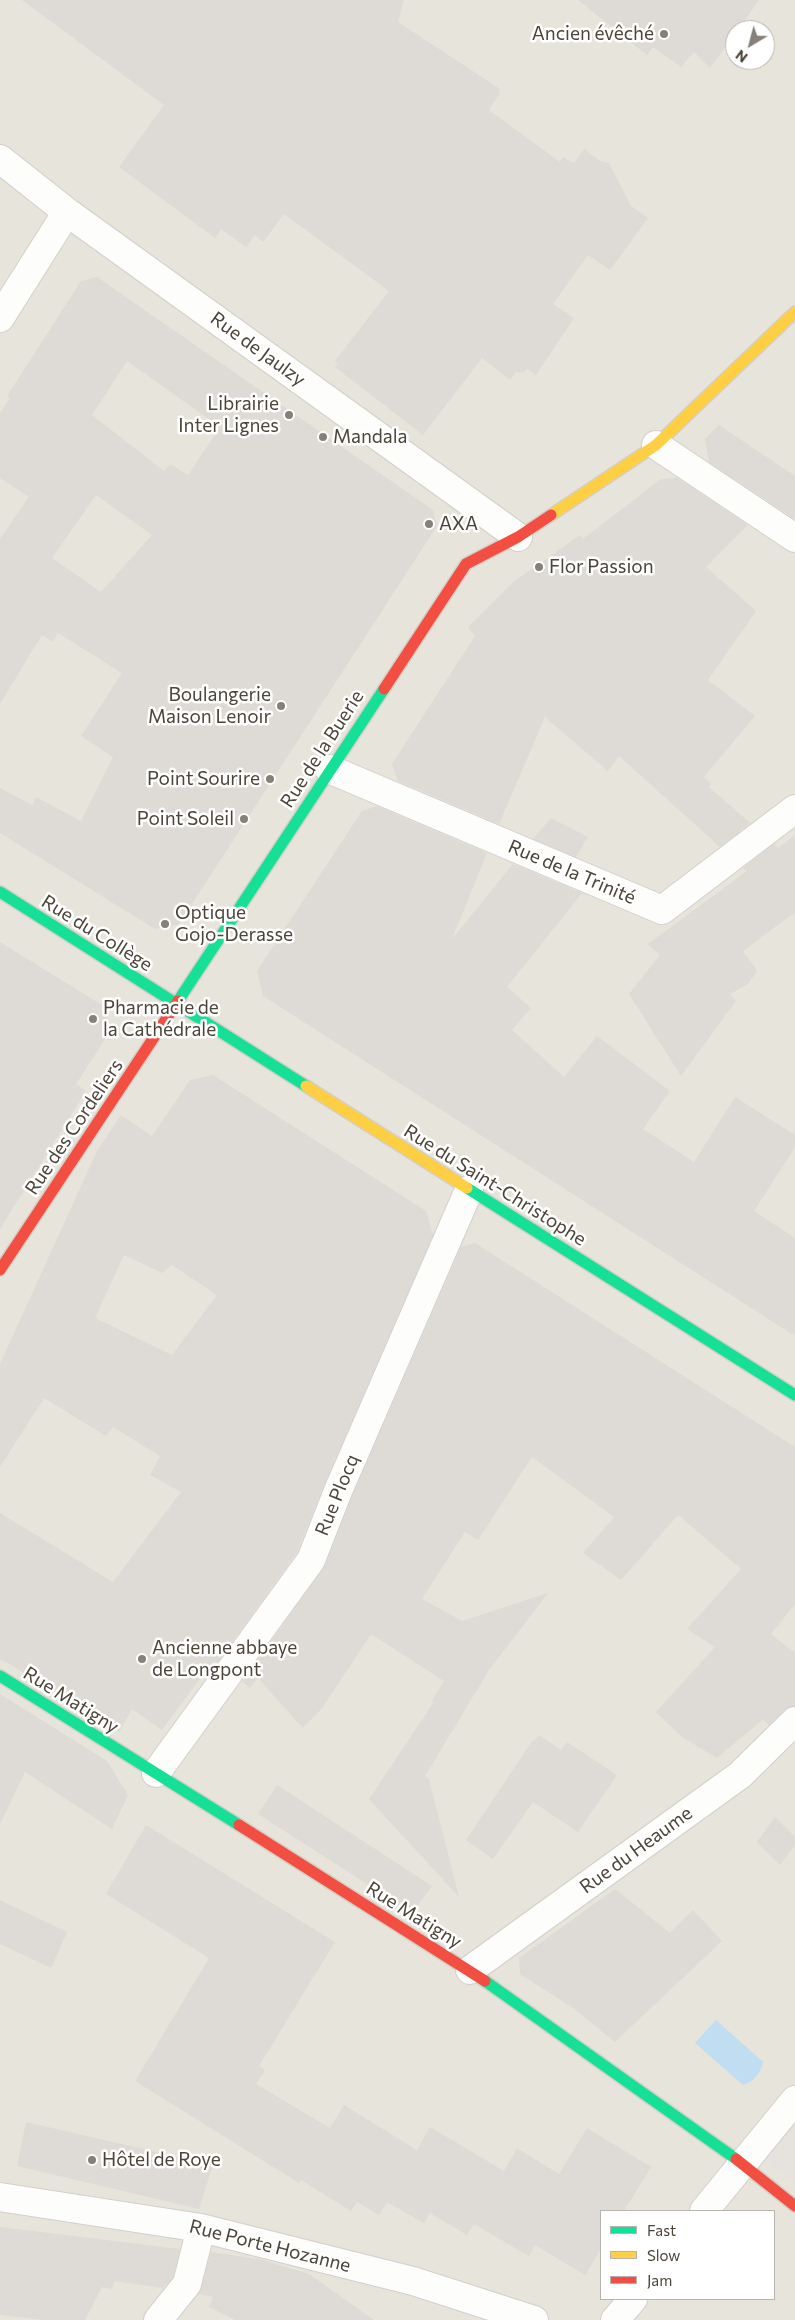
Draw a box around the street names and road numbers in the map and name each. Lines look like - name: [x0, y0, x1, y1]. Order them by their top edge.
- street label: Rue de Jaulzy: [206, 307, 310, 391]
- street label: Rue de la Buerie: [276, 686, 368, 812]
- street label: Rue de la Trinité: [505, 835, 639, 909]
- street label: Rue du Collège: [37, 890, 157, 976]
- street label: Rue des Cordeliers: [20, 1055, 128, 1199]
- street label: Rue du Saint-Christophe: [400, 1119, 590, 1251]
- street label: Rue Plocq: [310, 1451, 364, 1539]
- street label: Rue Matigny: [19, 1662, 123, 1738]
- street label: Rue du Heaume: [575, 1802, 697, 1898]
- street label: Rue Matigny: [362, 1877, 466, 1953]
- street label: Rue Porte Hozanne: [187, 2215, 353, 2277]

